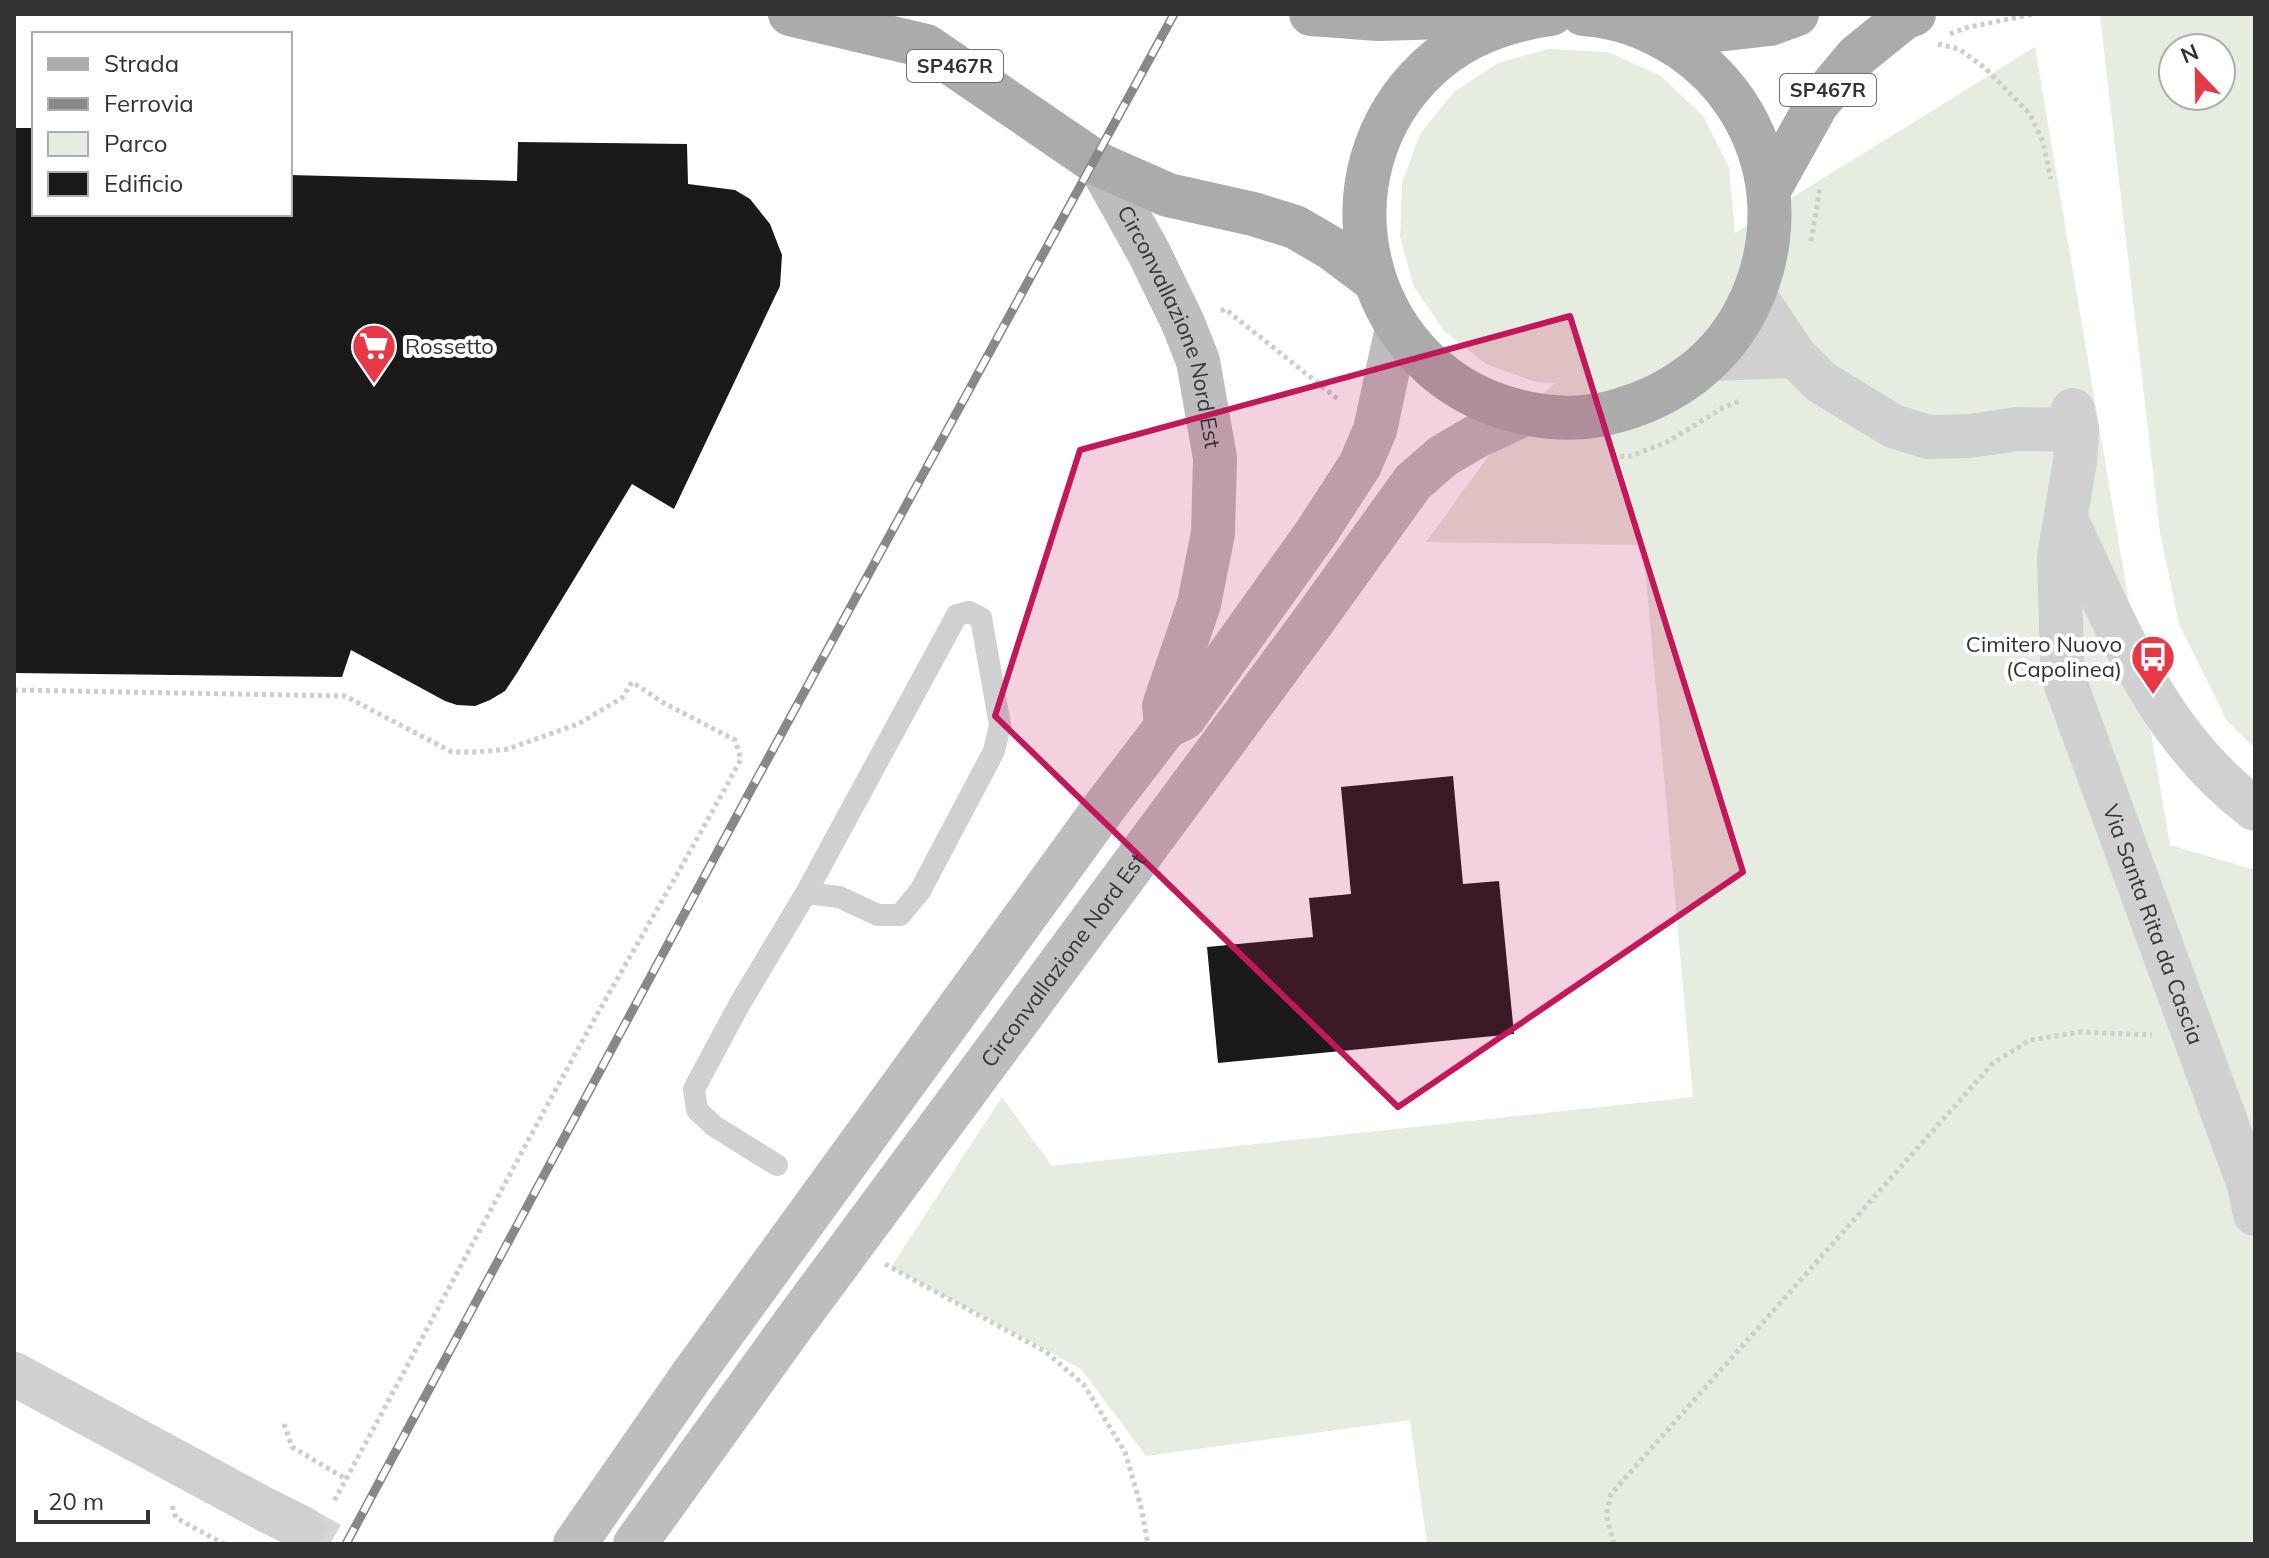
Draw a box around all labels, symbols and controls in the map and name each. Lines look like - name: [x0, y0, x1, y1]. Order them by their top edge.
- legend: [32, 32, 292, 216]
- north arrow: [2157, 32, 2237, 112]
- text: N: [2177, 37, 2202, 70]
- text: Strada: [104, 48, 179, 78]
- road number: SP467R: [907, 50, 1003, 82]
- road number: SP467R: [1780, 74, 1876, 106]
- text: Ferrovia: [104, 88, 194, 118]
- text: Parco: [104, 128, 167, 158]
- text: Edificio: [104, 168, 183, 198]
- street label: Circonvallazione Nord Est: [1111, 200, 1227, 451]
- supermarket icon: Rossetto: [350, 322, 398, 385]
- place label: Rossetto: [405, 332, 494, 360]
- place label: Cimitero Nuovo (Capolinea): [1966, 630, 2122, 683]
- bus stop icon: Cimitero Nuovo (Capolinea): [2129, 633, 2177, 696]
- street label: Via Santa Rita da Cascia: [2097, 800, 2210, 1048]
- street label: Circonvallazione Nord Est: [974, 847, 1151, 1073]
- scale bar: [36, 1474, 148, 1524]
- text: 20 m: [48, 1486, 104, 1516]

